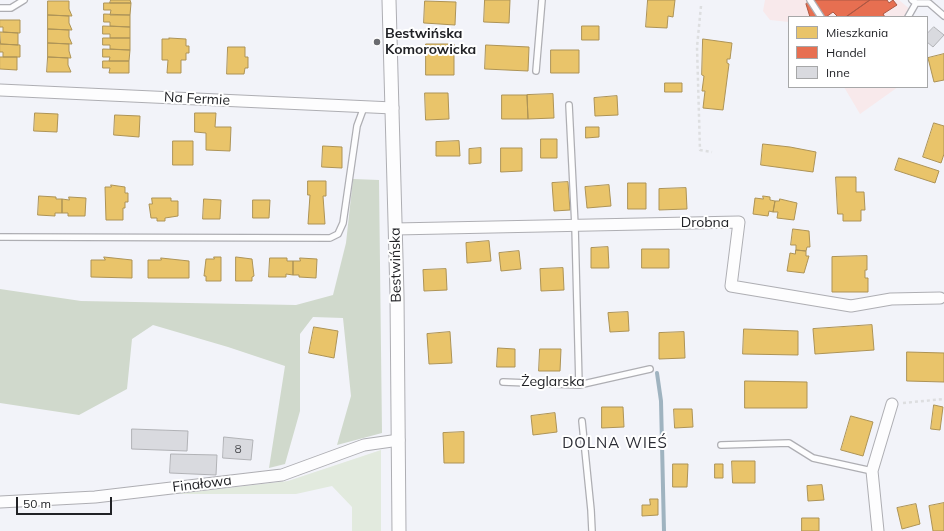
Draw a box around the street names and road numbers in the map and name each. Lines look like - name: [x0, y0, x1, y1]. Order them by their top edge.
- street label: Na Fermie: [164, 89, 230, 109]
- street label: Drobna: [681, 215, 729, 231]
- street label: Bestwińska: [387, 227, 405, 303]
- street label: Żeglarska: [521, 374, 585, 390]
- street label: Finałowa: [171, 472, 233, 496]

